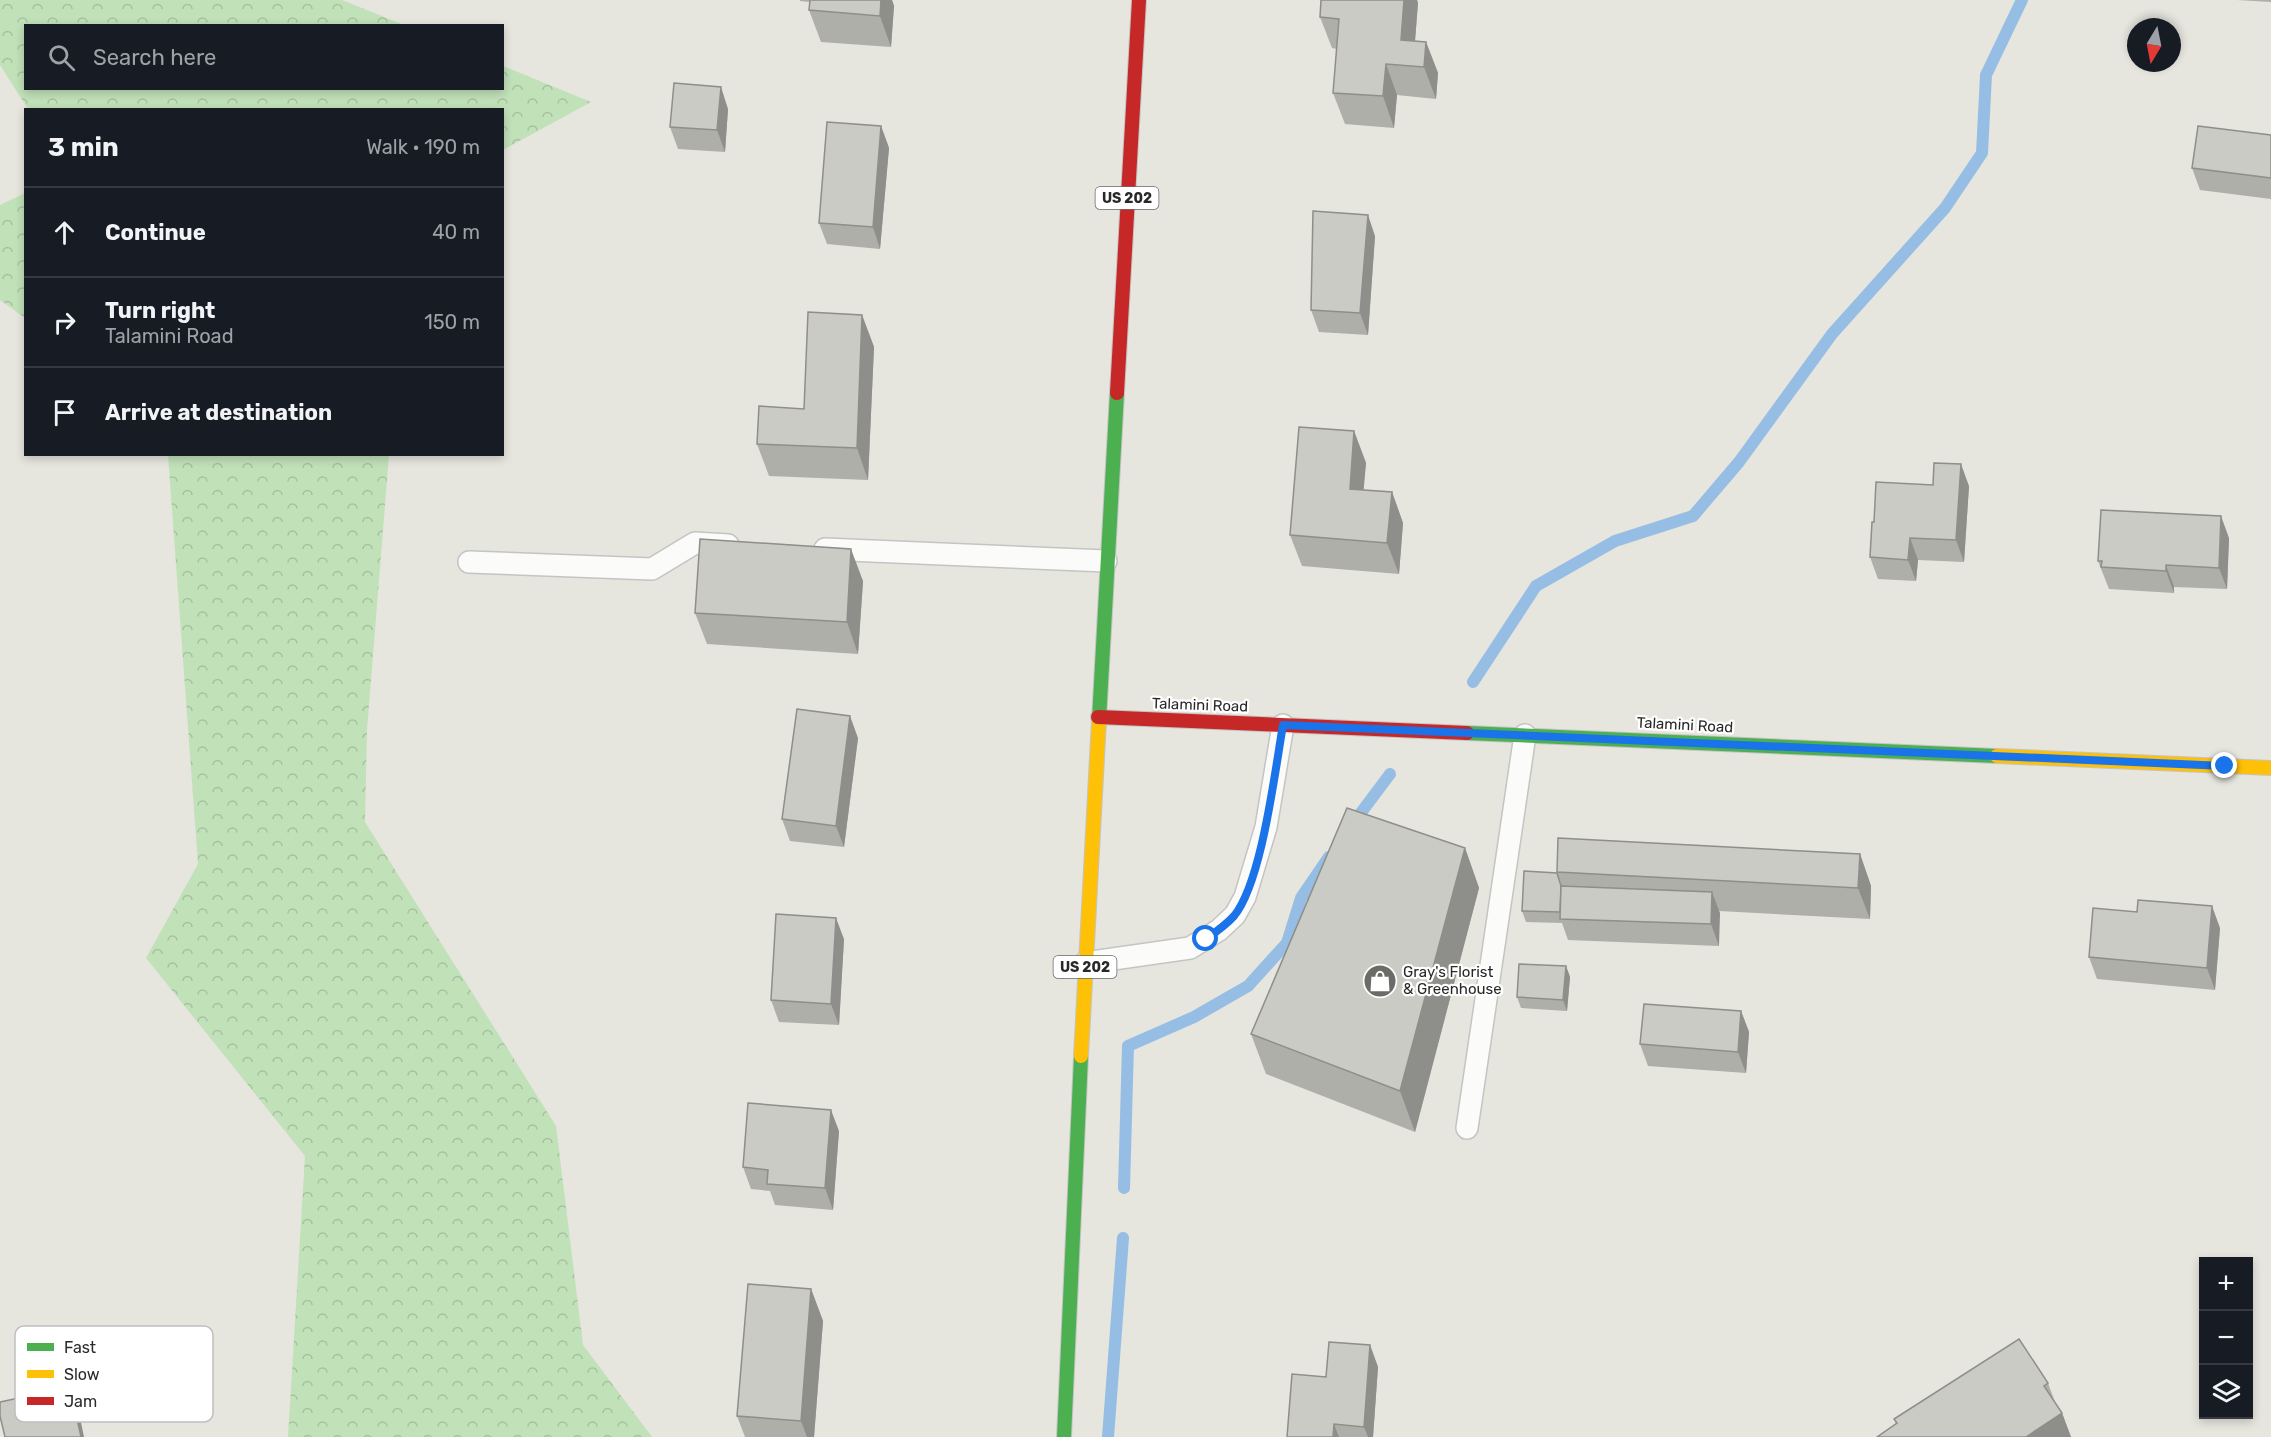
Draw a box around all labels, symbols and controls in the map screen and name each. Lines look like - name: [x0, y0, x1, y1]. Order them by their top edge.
- north arrow: [2127, 18, 2181, 72]
- search box: [24, 24, 504, 90]
- icon: search: [45, 41, 78, 74]
- text: Search here: [93, 44, 216, 71]
- text: 3 min: [48, 132, 119, 163]
- text: Walk · 190 m: [366, 135, 480, 159]
- road number: US 202: [1096, 187, 1158, 209]
- icon: ahead: [48, 216, 81, 249]
- text: Continue: [105, 219, 206, 246]
- text: 40 m: [432, 220, 480, 244]
- text: Turn right: [105, 297, 215, 324]
- icon: right: [48, 306, 81, 339]
- text: 150 m: [424, 310, 480, 334]
- text: Talamini Road: [105, 324, 234, 348]
- icon: arrive: [48, 396, 81, 429]
- text: Arrive at destination: [105, 399, 332, 426]
- street label: Talamini Road: [1152, 694, 1248, 716]
- street label: Talamini Road: [1636, 713, 1734, 737]
- route end: [2211, 752, 2237, 778]
- route start: [1192, 925, 1218, 951]
- road number: US 202: [1054, 956, 1116, 978]
- shop icon: Gray's Florist & Greenhouse: [1362, 963, 1398, 999]
- place label: Gray's Florist & Greenhouse: [1403, 963, 1502, 998]
- map controls: [2199, 1257, 2253, 1419]
- button: +: [2199, 1257, 2253, 1311]
- button: −: [2199, 1311, 2253, 1365]
- legend: [15, 1326, 213, 1422]
- text: Fast: [64, 1338, 96, 1357]
- text: Slow: [64, 1365, 100, 1384]
- button: layers: [2199, 1365, 2253, 1419]
- text: Jam: [64, 1392, 97, 1411]

